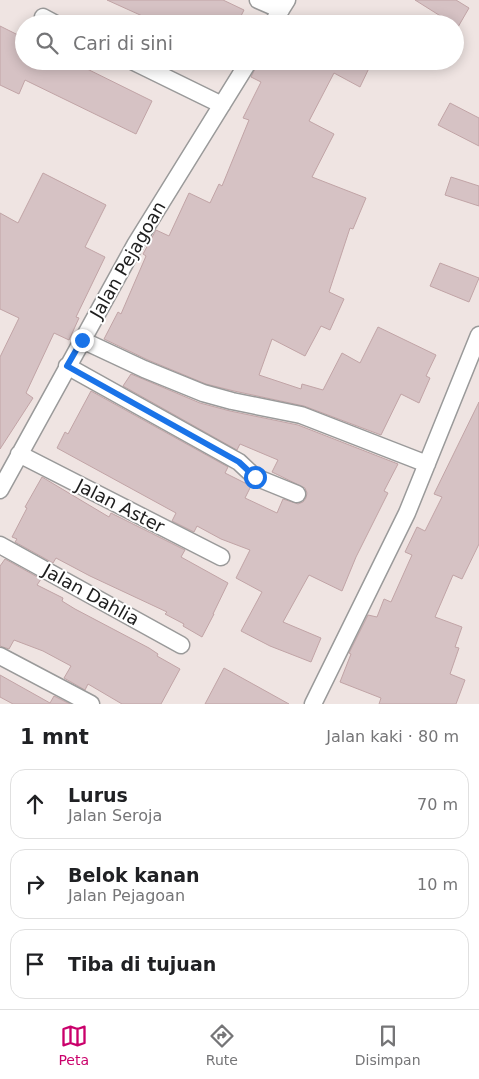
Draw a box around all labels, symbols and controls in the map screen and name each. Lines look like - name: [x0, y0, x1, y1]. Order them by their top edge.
- search box: [15, 15, 464, 70]
- icon: search: [33, 29, 61, 57]
- text: Cari di sini: [73, 32, 173, 54]
- street label: Jalan Pejagoan: [85, 197, 170, 323]
- route end: [71, 329, 94, 352]
- route start: [244, 466, 267, 489]
- street label: Jalan Aster: [71, 474, 169, 537]
- street label: Jalan Dahlia: [39, 559, 143, 630]
- text: 1 mnt: [20, 725, 89, 749]
- text: Jalan kaki · 80 m: [326, 727, 459, 746]
- text: Lurus: [68, 784, 128, 806]
- icon: ahead: [21, 790, 49, 818]
- text: 70 m: [417, 795, 458, 814]
- text: Jalan Seroja: [68, 806, 162, 825]
- text: Belok kanan: [68, 864, 200, 886]
- icon: right: [21, 870, 49, 898]
- text: 10 m: [417, 875, 458, 894]
- text: Jalan Pejagoan: [68, 886, 185, 905]
- icon: arrive: [21, 950, 49, 978]
- text: Tiba di tujuan: [68, 953, 216, 975]
- tab: Peta: [58, 1022, 89, 1068]
- tab: Rute: [206, 1022, 238, 1068]
- tab: Disimpan: [355, 1022, 421, 1068]

